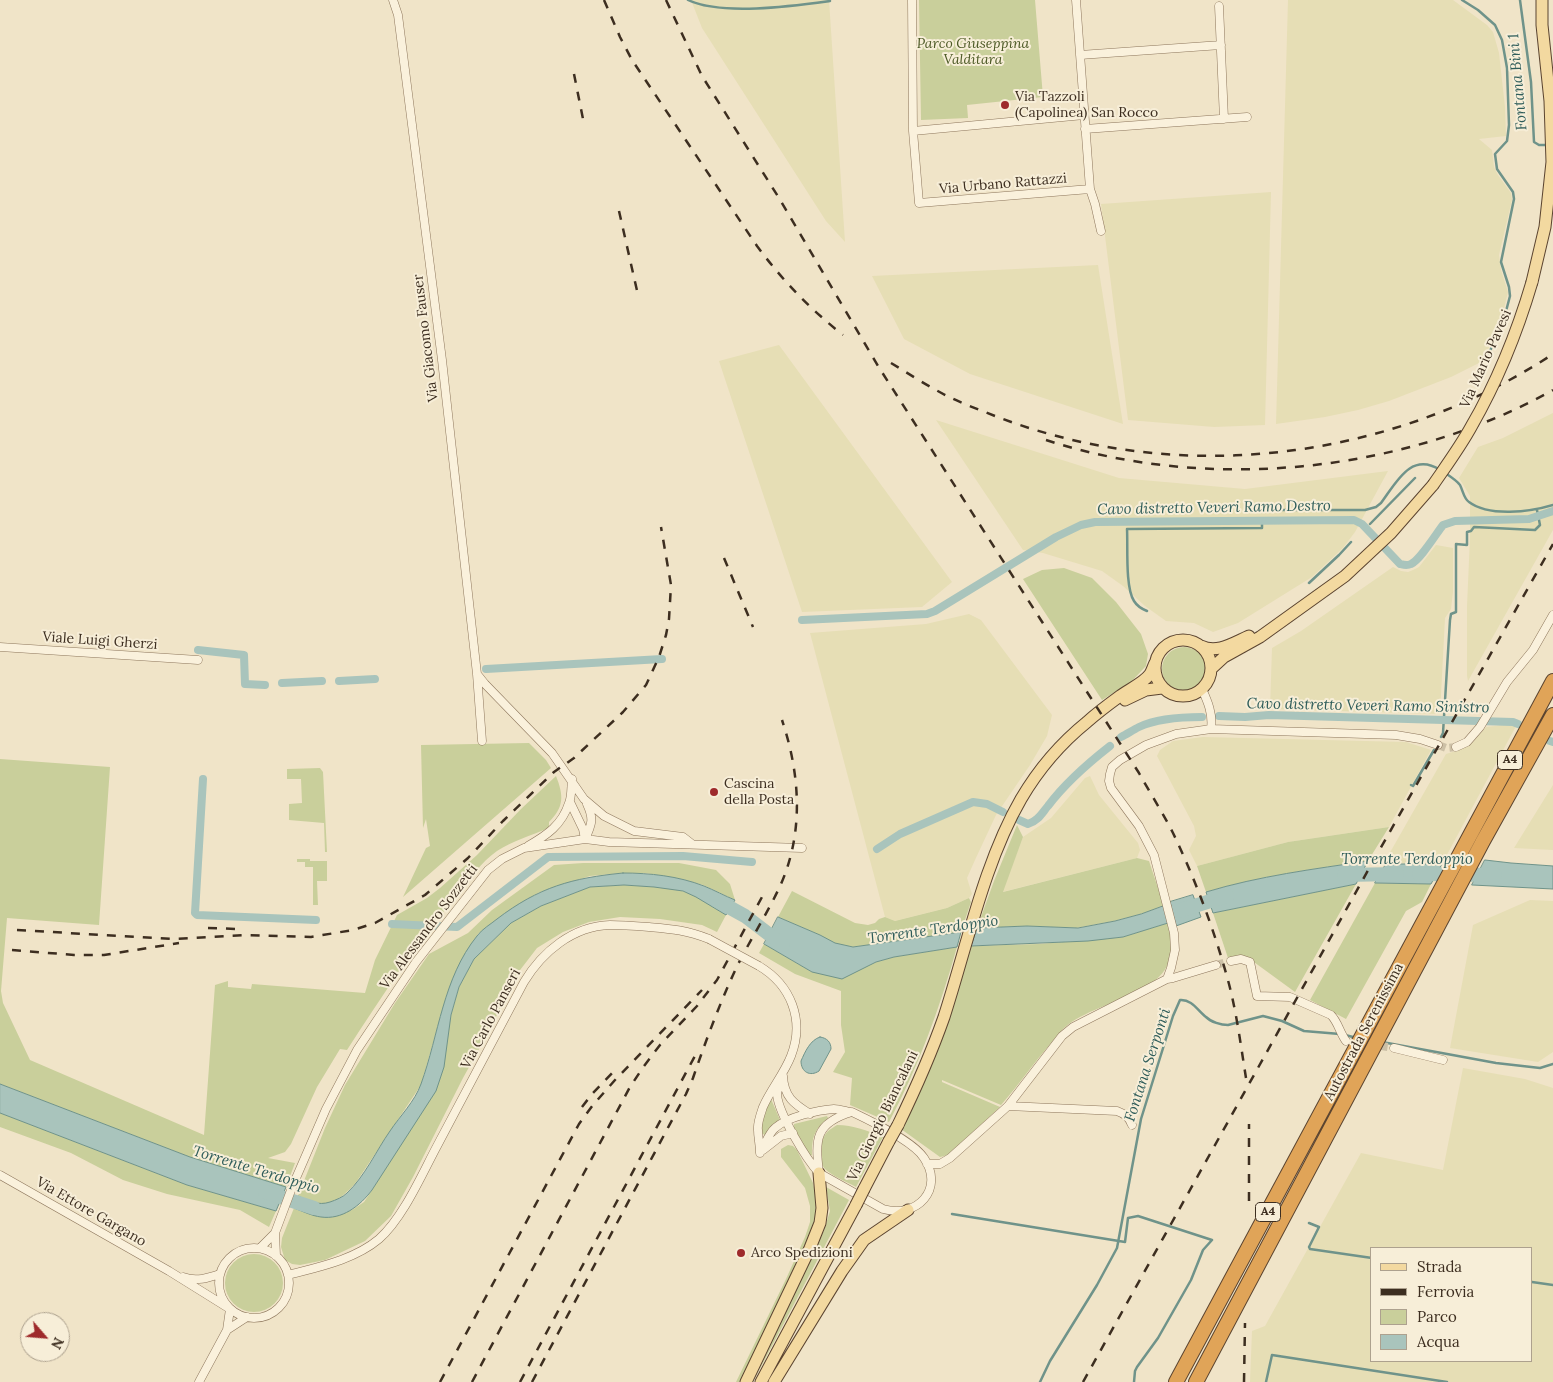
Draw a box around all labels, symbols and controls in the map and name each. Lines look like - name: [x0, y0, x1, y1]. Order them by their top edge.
- water label: Fontana Bini 1: [1505, 33, 1531, 131]
- park label: Parco Giuseppina Valditara: [917, 36, 1029, 68]
- place label: Via Tazzoli (Capolinea) San Rocco: [1015, 89, 1158, 121]
- marker: Via Tazzoli (Capolinea) San Rocco: [999, 99, 1011, 111]
- street label: Via Urbano Rattazzi: [938, 170, 1068, 198]
- street label: Via Giacomo Fauser: [410, 273, 442, 403]
- street label: Via Mario Pavesi: [1457, 307, 1515, 411]
- water label: Cavo distretto Veveri Ramo Destro: [1097, 497, 1331, 519]
- street label: Viale Luigi Gherzi: [42, 629, 158, 653]
- water label: Cavo distretto Veveri Ramo Sinistro: [1246, 695, 1490, 717]
- road number: A4: [1498, 750, 1522, 770]
- place label: Cascina della Posta: [724, 776, 794, 809]
- marker: Cascina della Posta: [708, 786, 720, 798]
- water label: Torrente Terdoppio: [1341, 851, 1473, 869]
- street label: Via Alessandro Sozzetti: [377, 861, 481, 993]
- water label: Torrente Terdoppio: [867, 912, 999, 948]
- street label: Autostrada Serenissima: [1321, 960, 1407, 1104]
- street label: Via Carlo Panseri: [458, 966, 524, 1072]
- water label: Fontana Serponti: [1121, 1006, 1175, 1124]
- street label: Via Giorgio Biancalani: [844, 1048, 922, 1184]
- water label: Torrente Terdoppio: [190, 1142, 322, 1198]
- street label: Via Ettore Gargano: [33, 1174, 149, 1250]
- road number: A4: [1256, 1202, 1280, 1222]
- place label: Arco Spedizioni: [751, 1245, 853, 1261]
- marker: Arco Spedizioni: [735, 1247, 747, 1259]
- legend: [1370, 1247, 1533, 1362]
- text: Strada: [1417, 1257, 1462, 1276]
- text: Ferrovia: [1417, 1282, 1474, 1301]
- text: Parco: [1417, 1307, 1457, 1326]
- north arrow: [20, 1312, 70, 1362]
- text: Acqua: [1417, 1332, 1460, 1351]
- text: N: [47, 1334, 68, 1352]

